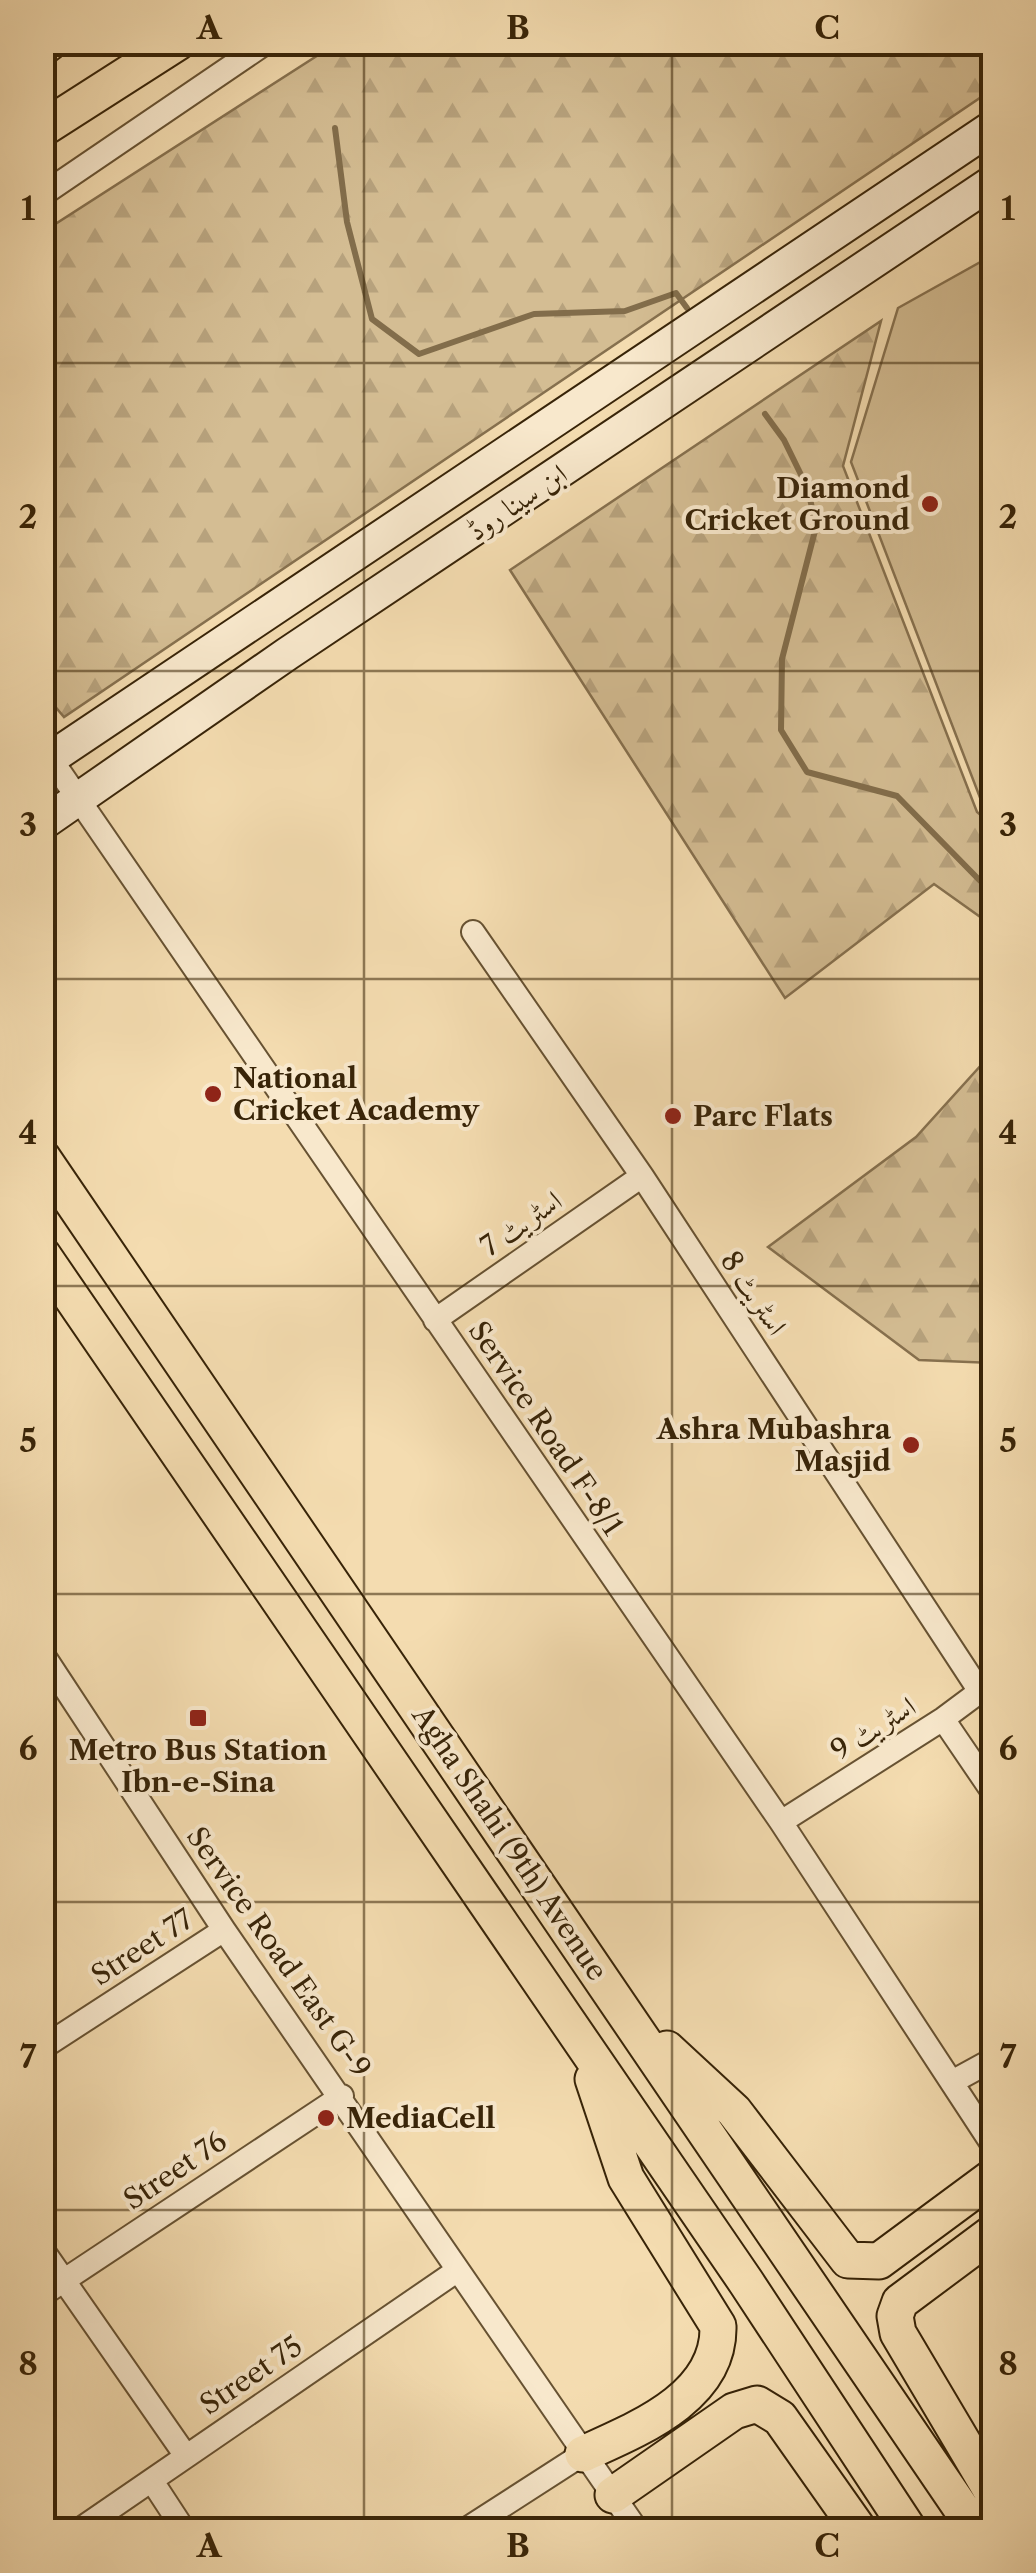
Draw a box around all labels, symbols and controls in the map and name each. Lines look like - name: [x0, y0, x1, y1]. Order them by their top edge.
- text: A: [196, 8, 223, 47]
- text: B: [506, 8, 530, 47]
- text: C: [814, 8, 840, 47]
- text: 1: [21, 189, 36, 228]
- text: 1: [1001, 189, 1016, 228]
- street label: ابن سینا روڈ: [461, 456, 573, 548]
- place label: Diamond Cricket Ground: [684, 471, 910, 537]
- marker: Diamond Cricket Ground: [919, 493, 941, 515]
- text: 2: [19, 497, 37, 536]
- text: 2: [999, 497, 1017, 536]
- text: 3: [19, 805, 37, 844]
- text: 3: [999, 805, 1017, 844]
- place label: National Cricket Academy: [233, 1061, 480, 1127]
- marker: National Cricket Academy: [202, 1083, 224, 1105]
- place label: Parc Flats: [693, 1099, 833, 1133]
- marker: Parc Flats: [662, 1105, 684, 1127]
- text: 4: [19, 1113, 37, 1152]
- text: 4: [999, 1113, 1017, 1152]
- street label: اسٹریٹ 7: [474, 1183, 569, 1264]
- street label: اسٹریٹ 8: [713, 1245, 794, 1342]
- street label: Service Road F-8/1: [462, 1315, 630, 1542]
- place label: Ashra Mubashra Masjid: [656, 1412, 892, 1478]
- text: 5: [19, 1421, 37, 1460]
- text: 5: [999, 1421, 1017, 1460]
- marker: Ashra Mubashra Masjid: [900, 1434, 922, 1456]
- street label: اسٹریٹ 9: [824, 1689, 922, 1768]
- street label: Agha Shahi (9th) Avenue: [405, 1698, 615, 1987]
- marker: Metro Bus Station Ibn-e-Sina: [187, 1707, 209, 1729]
- text: 6: [18, 1729, 38, 1768]
- text: 6: [998, 1729, 1018, 1768]
- place label: Metro Bus Station Ibn-e-Sina: [69, 1733, 327, 1799]
- street label: Service Road East G-9: [180, 1820, 378, 2084]
- street label: Street 77: [85, 1901, 199, 1992]
- text: 7: [20, 2037, 37, 2076]
- text: 7: [1000, 2037, 1017, 2076]
- place label: MediaCell: [346, 2101, 496, 2135]
- marker: MediaCell: [315, 2107, 337, 2129]
- street label: Street 76: [117, 2123, 233, 2217]
- street label: Street 75: [193, 2329, 309, 2421]
- text: 8: [18, 2344, 38, 2383]
- text: 8: [998, 2344, 1018, 2383]
- text: A: [196, 2526, 223, 2565]
- text: B: [506, 2526, 530, 2565]
- text: C: [814, 2526, 840, 2565]

